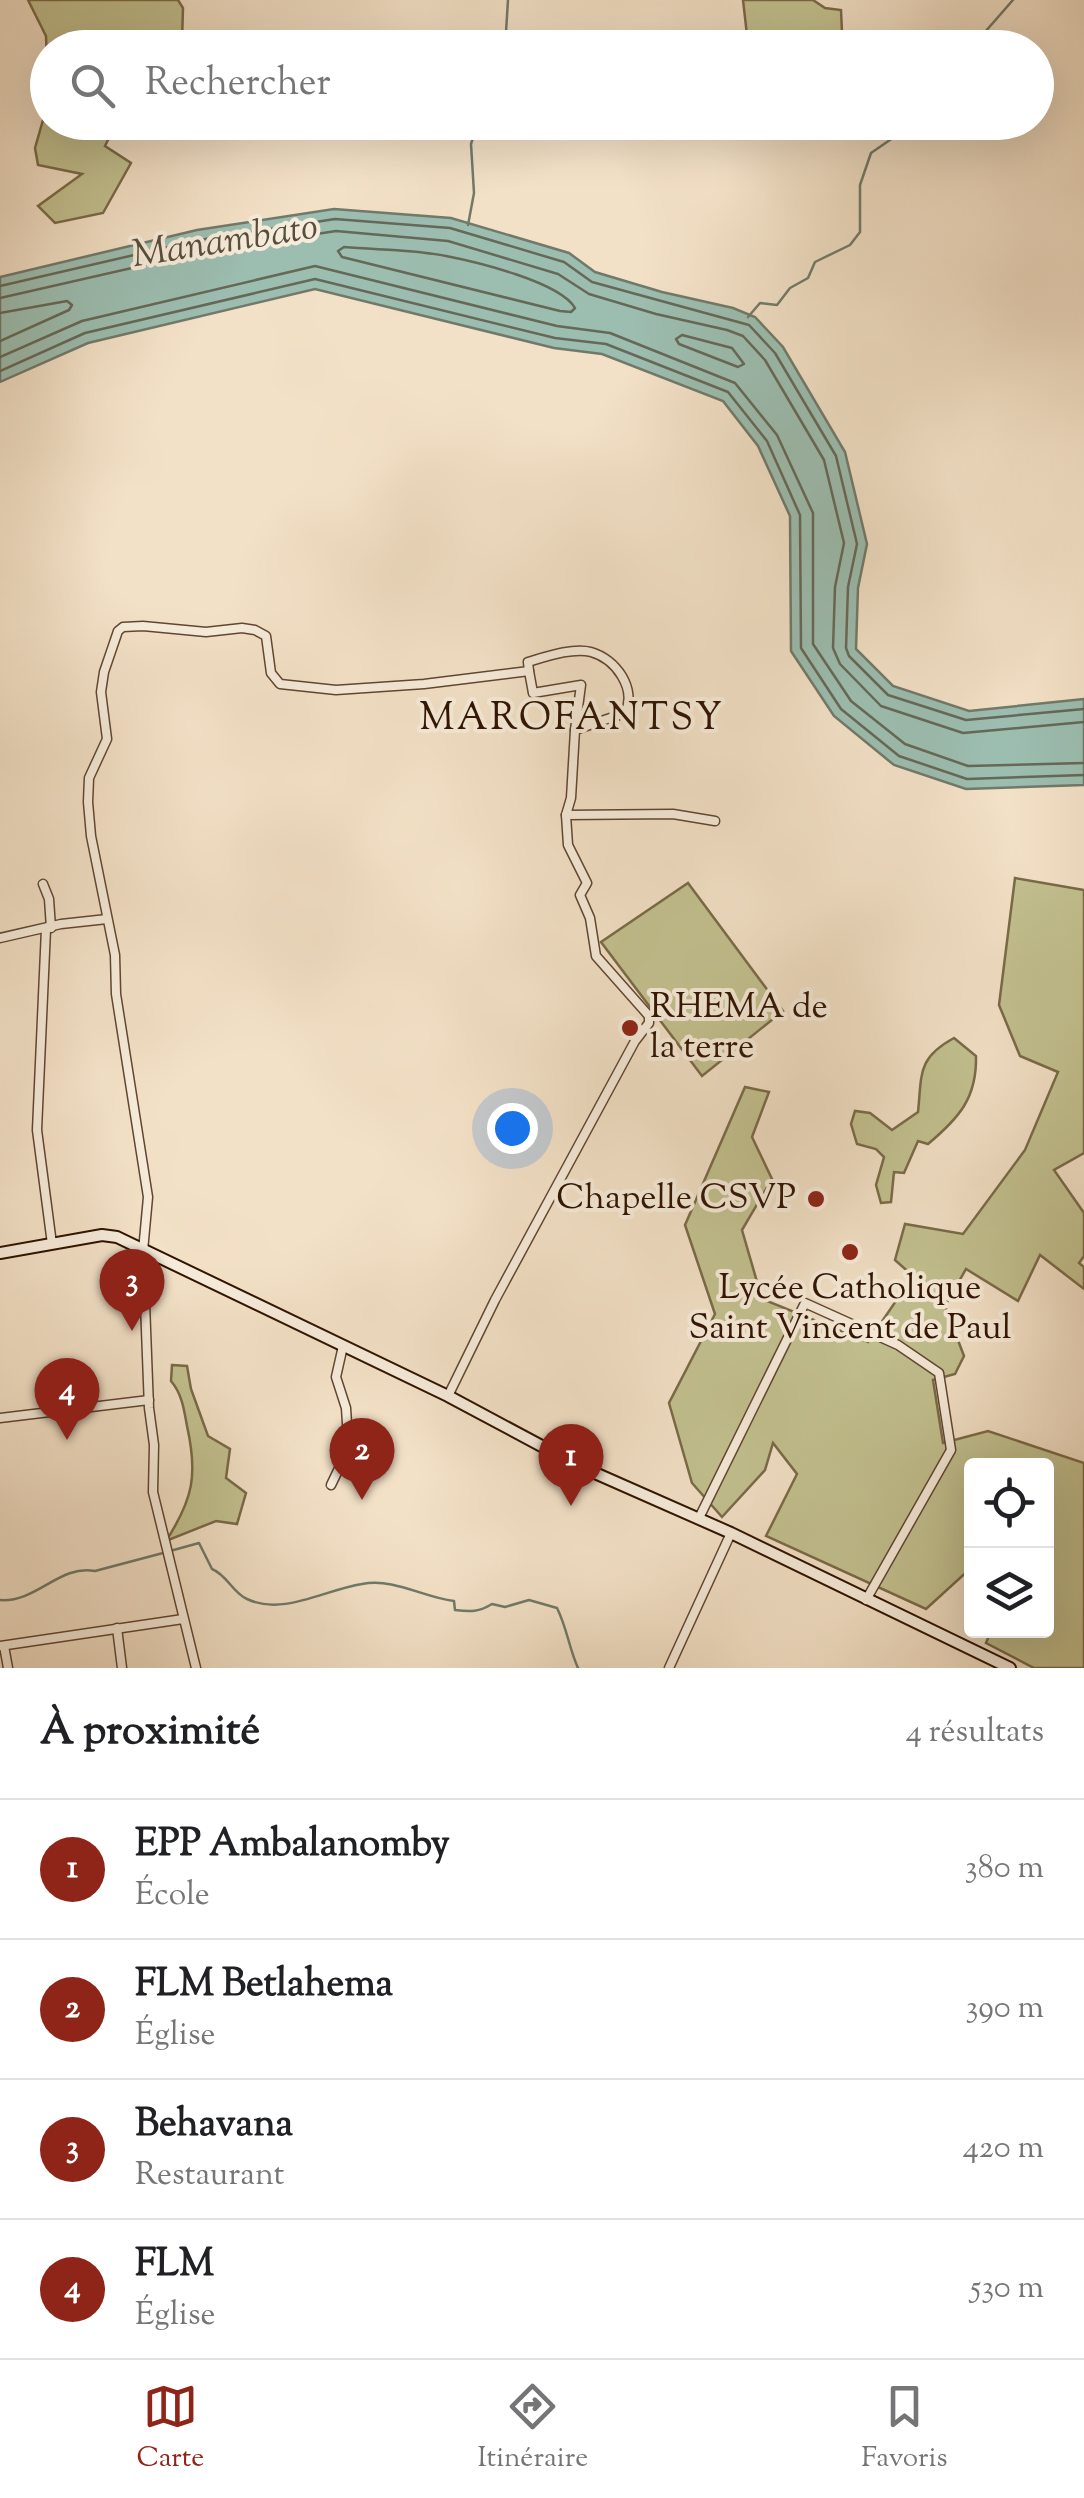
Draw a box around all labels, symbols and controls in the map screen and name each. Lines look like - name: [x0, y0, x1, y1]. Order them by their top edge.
- search box: [30, 30, 1054, 140]
- icon: search: [65, 58, 120, 113]
- text: Rechercher: [145, 58, 331, 112]
- water label: Manambato: [128, 202, 322, 284]
- district label: MAROFANTSY: [419, 693, 725, 747]
- place label: RHEMA de la terre: [650, 983, 828, 1074]
- marker: RHEMA de la terre: [619, 1017, 641, 1039]
- your location: [487, 1103, 538, 1154]
- place label: Chapelle CSVP: [556, 1174, 796, 1225]
- marker: Chapelle CSVP: [805, 1188, 827, 1210]
- marker: Lycée Catholique Saint Vincent de Paul: [839, 1241, 861, 1263]
- pin: 3: [100, 1248, 164, 1331]
- place label: Lycée Catholique Saint Vincent de Paul: [688, 1264, 1012, 1355]
- pin: 4: [34, 1358, 100, 1440]
- pin: 2: [330, 1418, 394, 1500]
- pin: 1: [538, 1424, 604, 1506]
- map controls: [964, 1458, 1054, 1638]
- button: locate: [964, 1458, 1054, 1548]
- button: layers: [964, 1548, 1054, 1638]
- text: À proximité: [40, 1703, 260, 1763]
- text: 4 résultats: [906, 1710, 1044, 1756]
- text: EPP Ambalanomby: [135, 1819, 450, 1873]
- text: 1: [67, 1846, 78, 1892]
- text: 380 m: [965, 1846, 1044, 1892]
- text: École: [135, 1873, 210, 1919]
- text: FLM Betlahema: [135, 1959, 393, 2013]
- text: 2: [65, 1986, 80, 2032]
- text: 390 m: [966, 1986, 1044, 2032]
- text: Église: [135, 2013, 215, 2059]
- text: Behavana: [135, 2099, 293, 2153]
- text: 3: [66, 2126, 79, 2172]
- text: 420 m: [963, 2126, 1044, 2172]
- text: Restaurant: [135, 2153, 285, 2199]
- text: FLM: [135, 2239, 214, 2293]
- text: 4: [64, 2266, 81, 2312]
- text: 530 m: [970, 2266, 1044, 2312]
- text: Église: [135, 2293, 215, 2339]
- tab: Carte: [137, 2379, 204, 2479]
- tab: Itinéraire: [477, 2379, 588, 2479]
- tab: Favoris: [861, 2379, 947, 2479]

